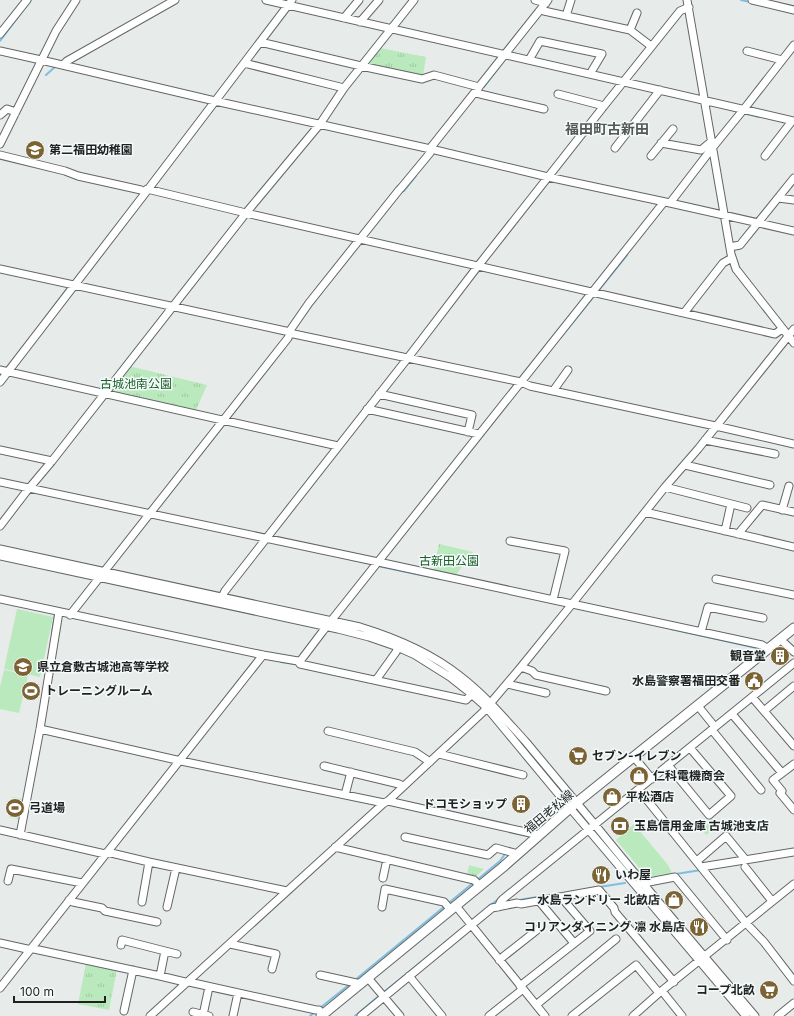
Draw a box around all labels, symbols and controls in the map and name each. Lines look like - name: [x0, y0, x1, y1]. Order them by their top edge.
- district label: 福田町古新田: [565, 120, 649, 137]
- school or university icon: 第二福田幼稚園: [24, 139, 46, 161]
- place label: 第二福田幼稚園: [49, 142, 133, 157]
- park label: 古城池南公園: [100, 376, 172, 391]
- park label: 古新田公園: [419, 553, 479, 568]
- building icon: 観音堂: [769, 645, 791, 667]
- place label: 観音堂: [730, 648, 766, 663]
- school or university icon: 県立倉敷古城池高等学校: [12, 656, 34, 678]
- place label: 県立倉敷古城池高等学校: [37, 659, 169, 674]
- public building icon: 水島警察署福田交番: [743, 670, 765, 692]
- place label: 水島警察署福田交番: [632, 673, 741, 688]
- sports icon: トレーニングルーム: [20, 680, 42, 702]
- place label: トレーニングルーム: [45, 683, 153, 698]
- supermarket icon: セブン-イレブン: [567, 745, 589, 767]
- place label: セブン-イレブン: [592, 748, 682, 763]
- shop icon: 仁科電機商会: [628, 765, 650, 787]
- place label: 仁科電機商会: [653, 768, 725, 783]
- shop icon: 平松酒店: [601, 786, 623, 808]
- street label: 福田老松線: [521, 787, 576, 837]
- place label: 平松酒店: [626, 789, 674, 804]
- building icon: ドコモショップ: [510, 793, 532, 815]
- place label: ドコモショップ: [423, 796, 507, 811]
- sports icon: 弓道場: [4, 797, 26, 819]
- place label: 弓道場: [29, 800, 65, 815]
- bank icon: 玉島信用金庫 古城池支店: [609, 815, 631, 837]
- place label: 玉島信用金庫 古城池支店: [634, 818, 769, 833]
- restaurant icon: いわ屋: [590, 864, 612, 886]
- place label: いわ屋: [615, 867, 651, 882]
- shop icon: 水島ランドリー 北畝店: [663, 889, 685, 911]
- place label: 水島ランドリー 北畝店: [537, 892, 660, 907]
- restaurant icon: コリアンダイニング 凛 水島店: [688, 916, 710, 938]
- place label: コリアンダイニング 凛 水島店: [524, 919, 685, 934]
- scale bar: [14, 978, 105, 1004]
- supermarket icon: コープ北畝: [758, 979, 780, 1001]
- place label: コープ北畝: [696, 982, 755, 997]
- text: 100 m: [20, 984, 54, 999]

